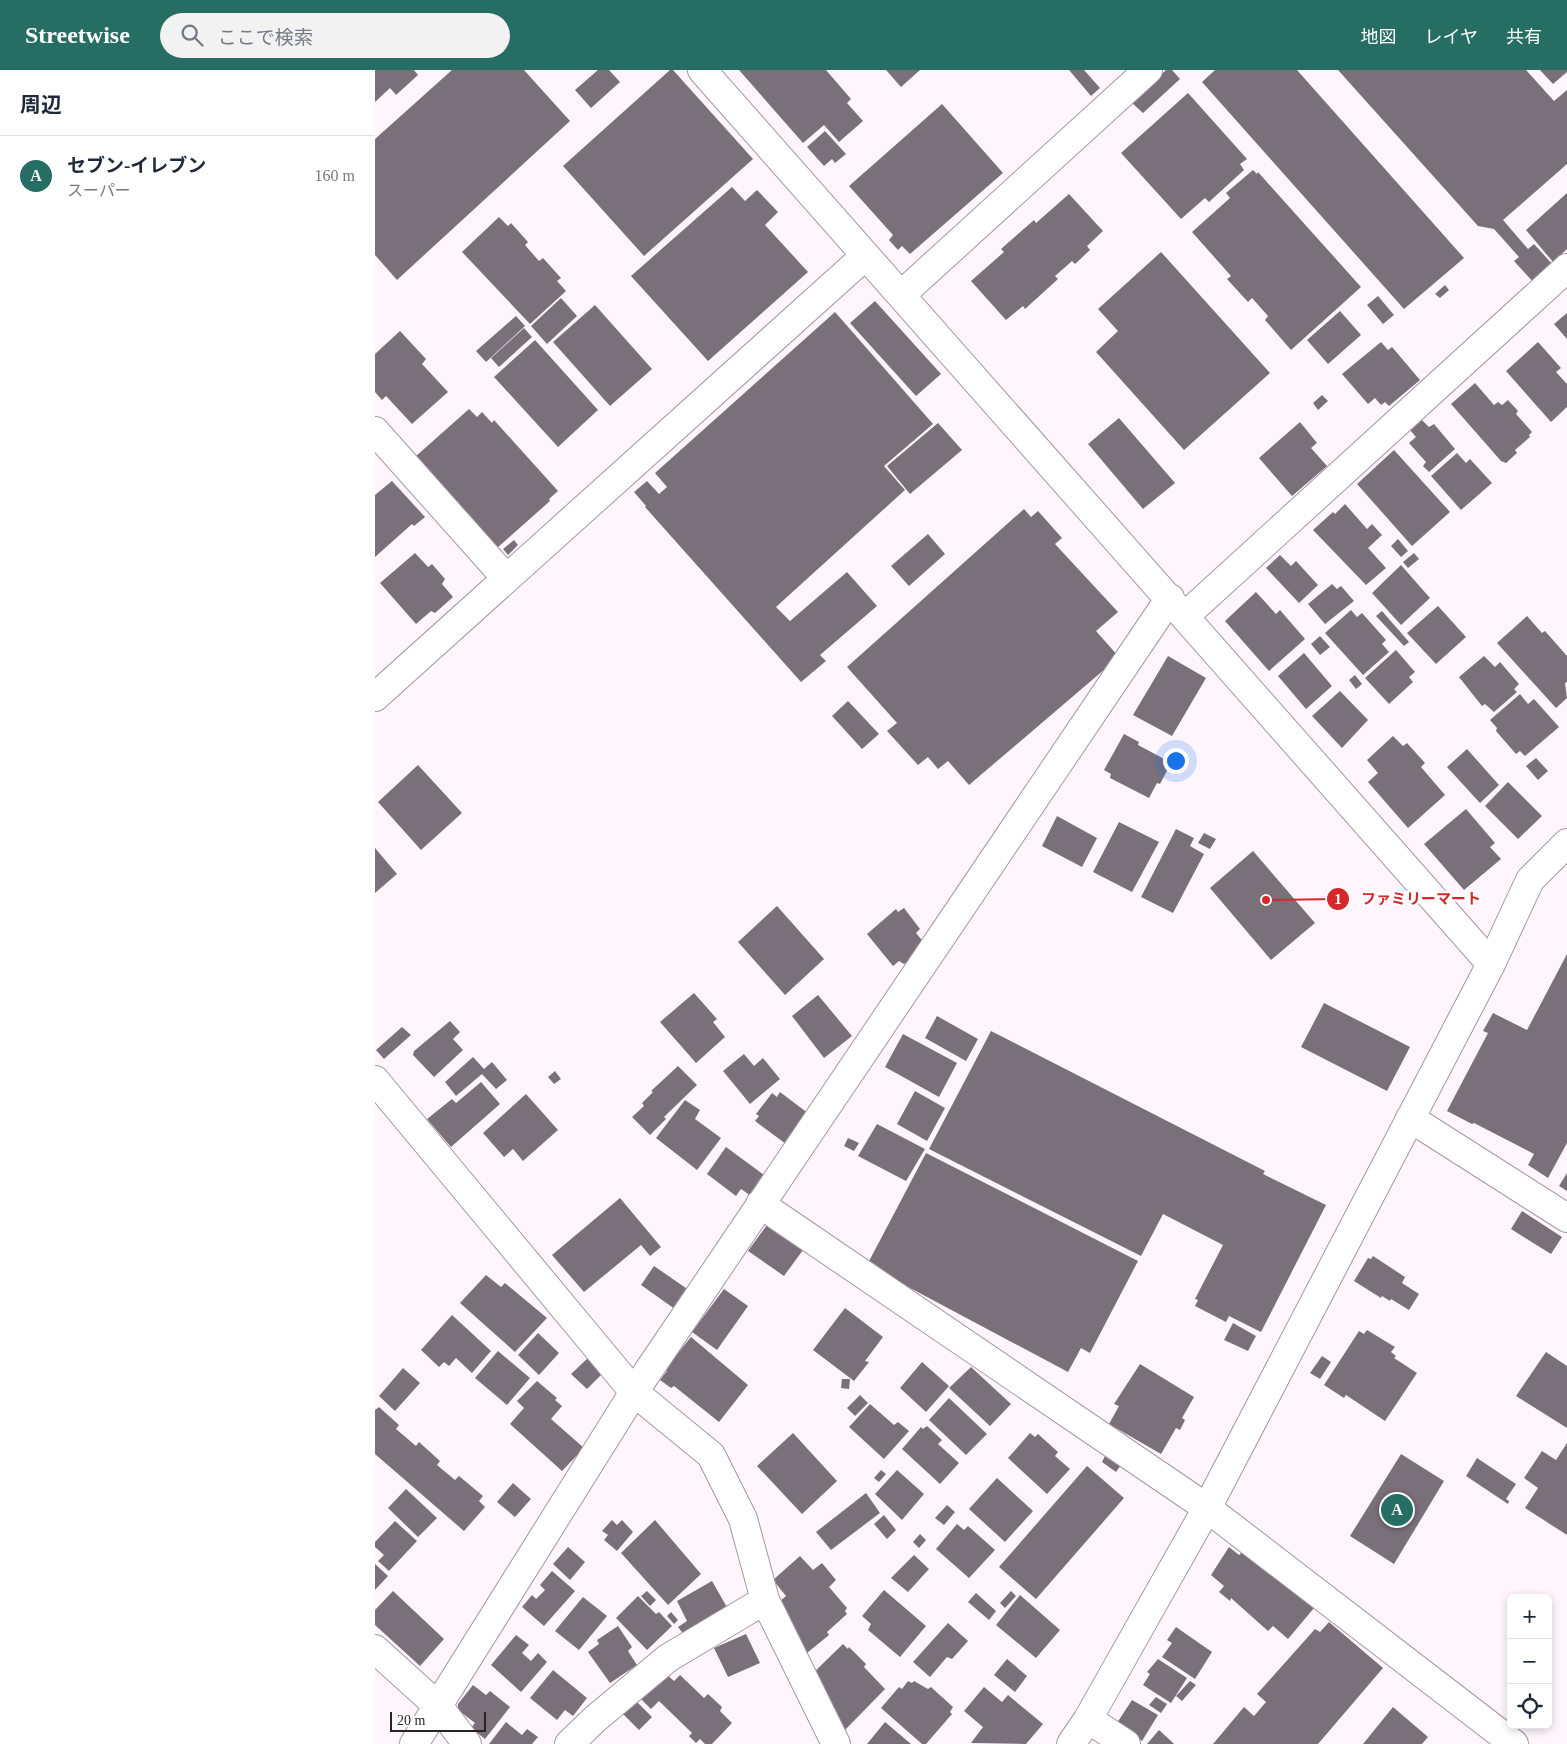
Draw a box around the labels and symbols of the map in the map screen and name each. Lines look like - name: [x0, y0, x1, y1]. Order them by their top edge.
- your location: [1163, 748, 1189, 774]
- callout: ファミリーマート: [1326, 884, 1491, 914]
- text: 1: [1334, 891, 1342, 907]
- text: ファミリーマート: [1361, 891, 1481, 907]
- pin: A: [1381, 1491, 1413, 1529]
- scale bar: [390, 1709, 486, 1732]

